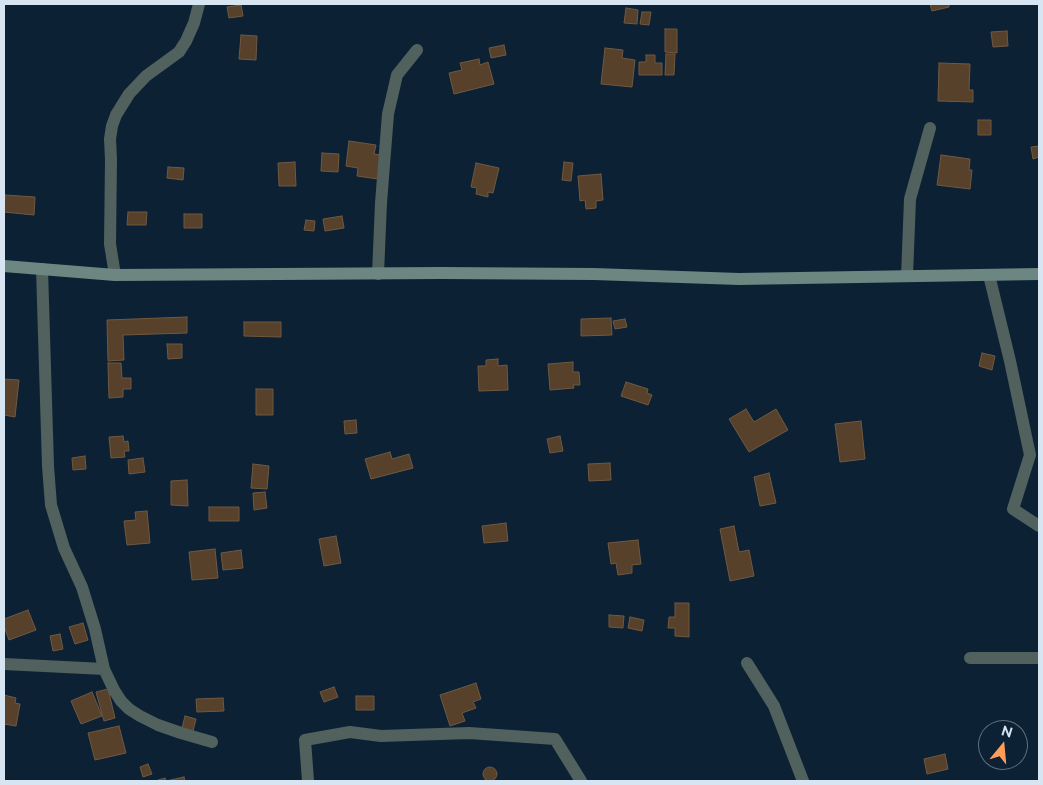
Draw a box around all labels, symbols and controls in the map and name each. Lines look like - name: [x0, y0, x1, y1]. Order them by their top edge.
- north arrow: [978, 720, 1028, 770]
- text: N: [1000, 722, 1015, 741]

